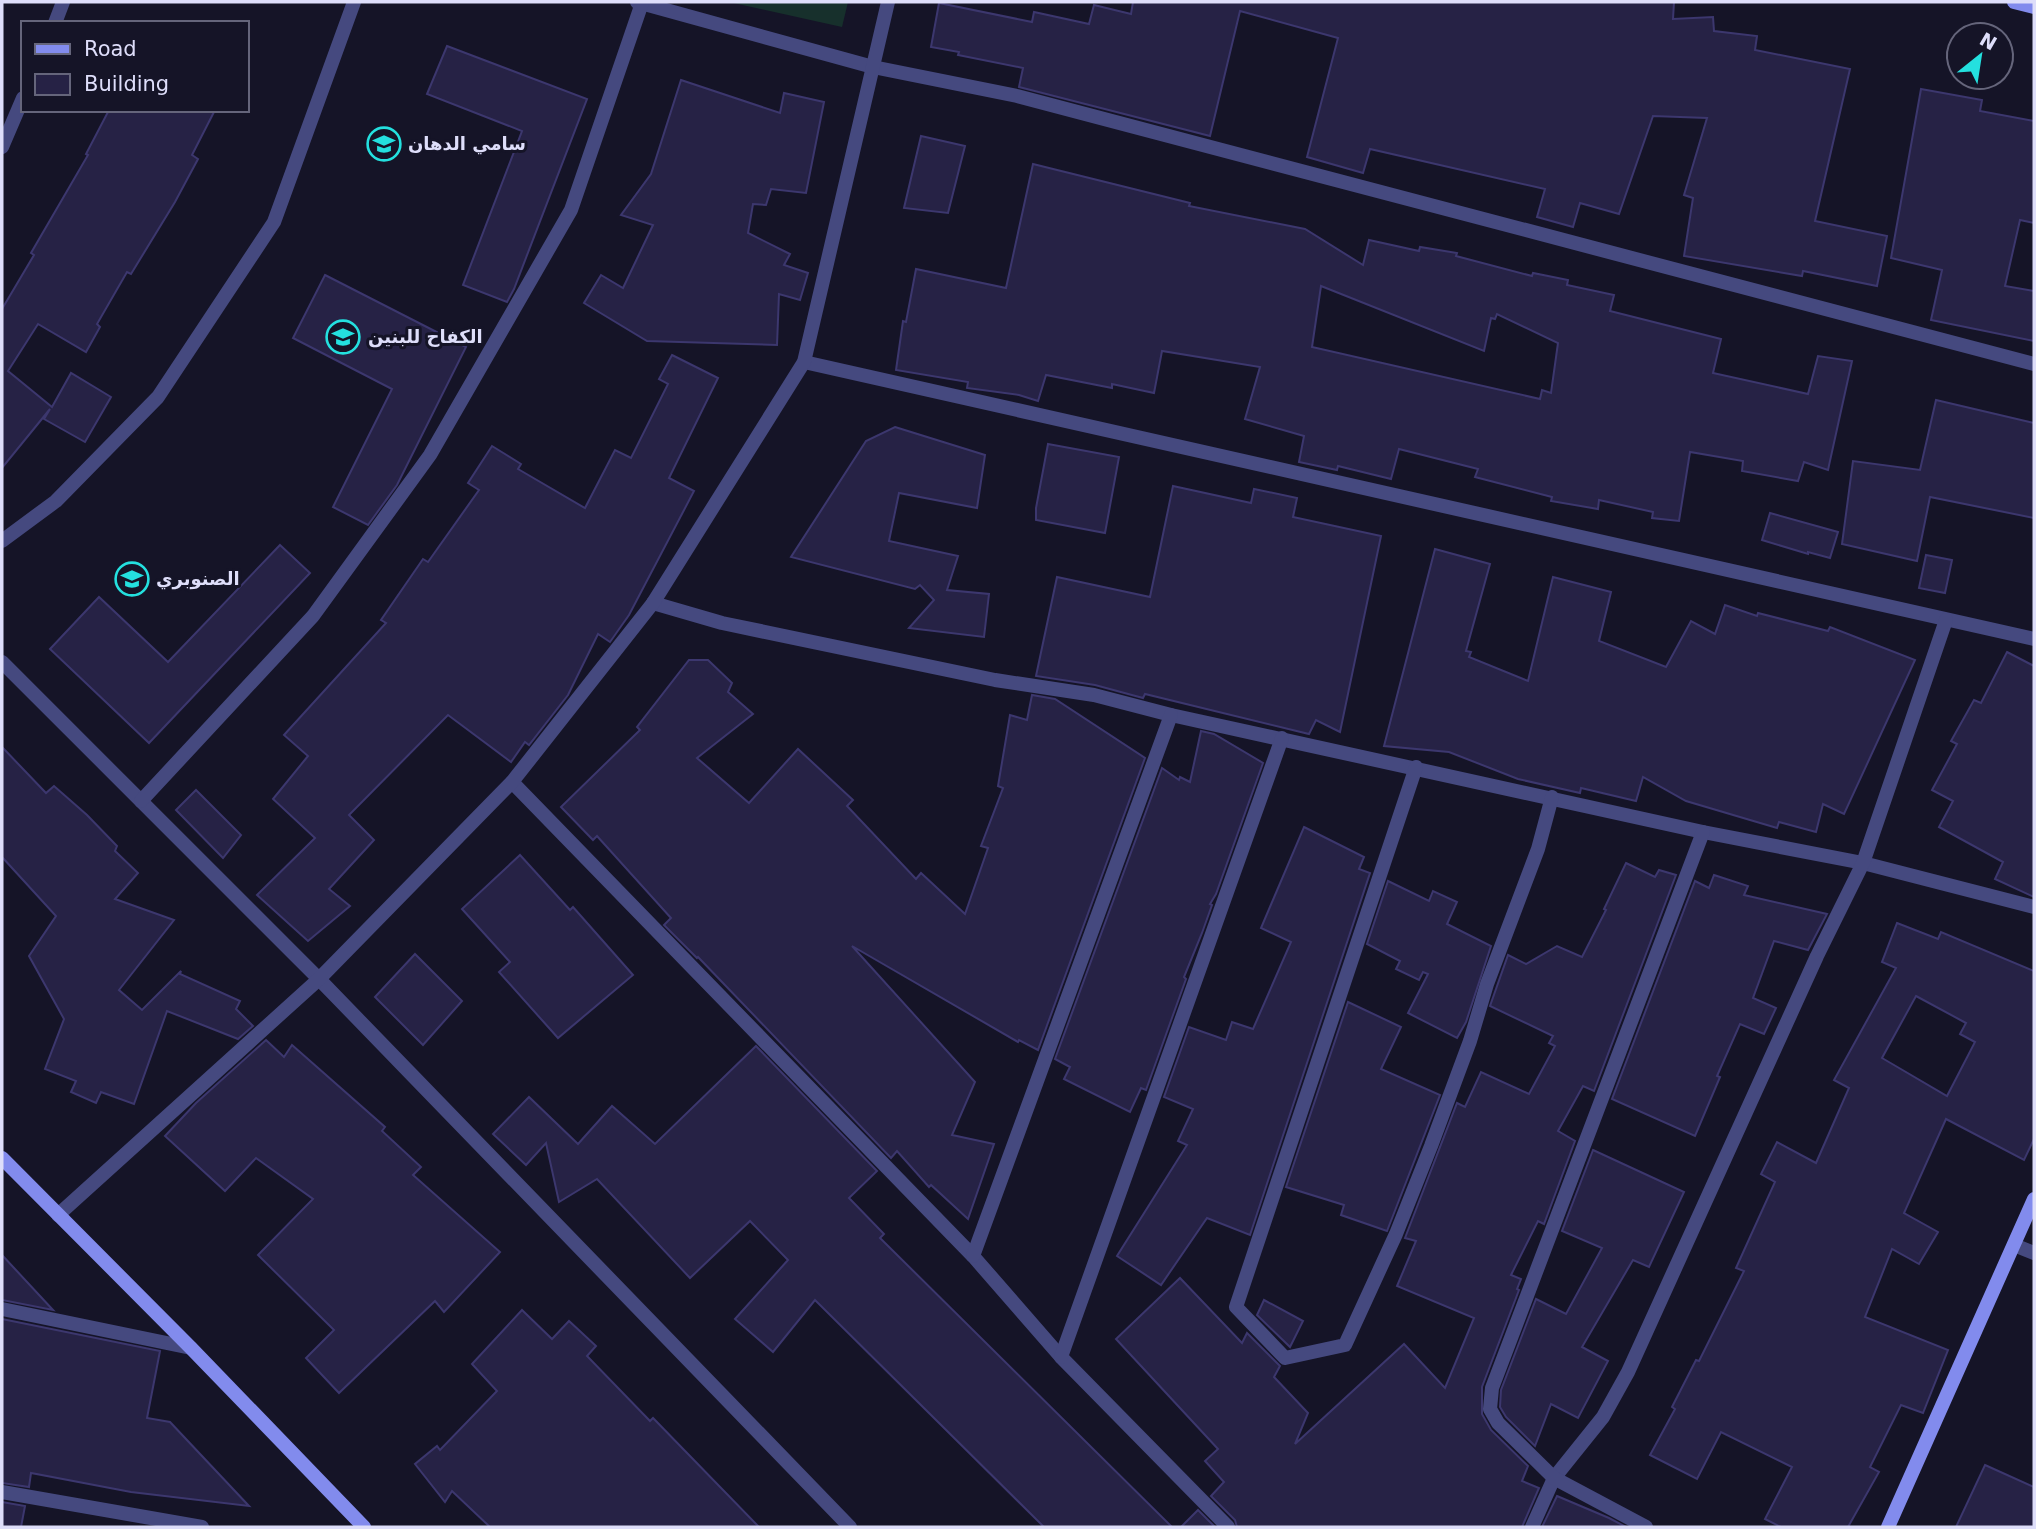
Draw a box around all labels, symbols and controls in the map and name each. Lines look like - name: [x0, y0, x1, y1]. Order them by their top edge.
- legend: [21, 21, 248, 112]
- north arrow: [1945, 21, 2015, 91]
- text: N: [1976, 28, 2001, 55]
- text: Road: [84, 37, 137, 61]
- text: Building: [84, 72, 169, 96]
- school or university icon: سامي الدهان: [365, 125, 403, 163]
- place label: سامي الدهان: [408, 133, 526, 155]
- school or university icon: الكفاح للبنين: [324, 318, 362, 356]
- place label: الكفاح للبنين: [368, 326, 483, 348]
- school or university icon: الصنوبري: [113, 560, 151, 598]
- place label: الصنوبري: [156, 568, 240, 590]

